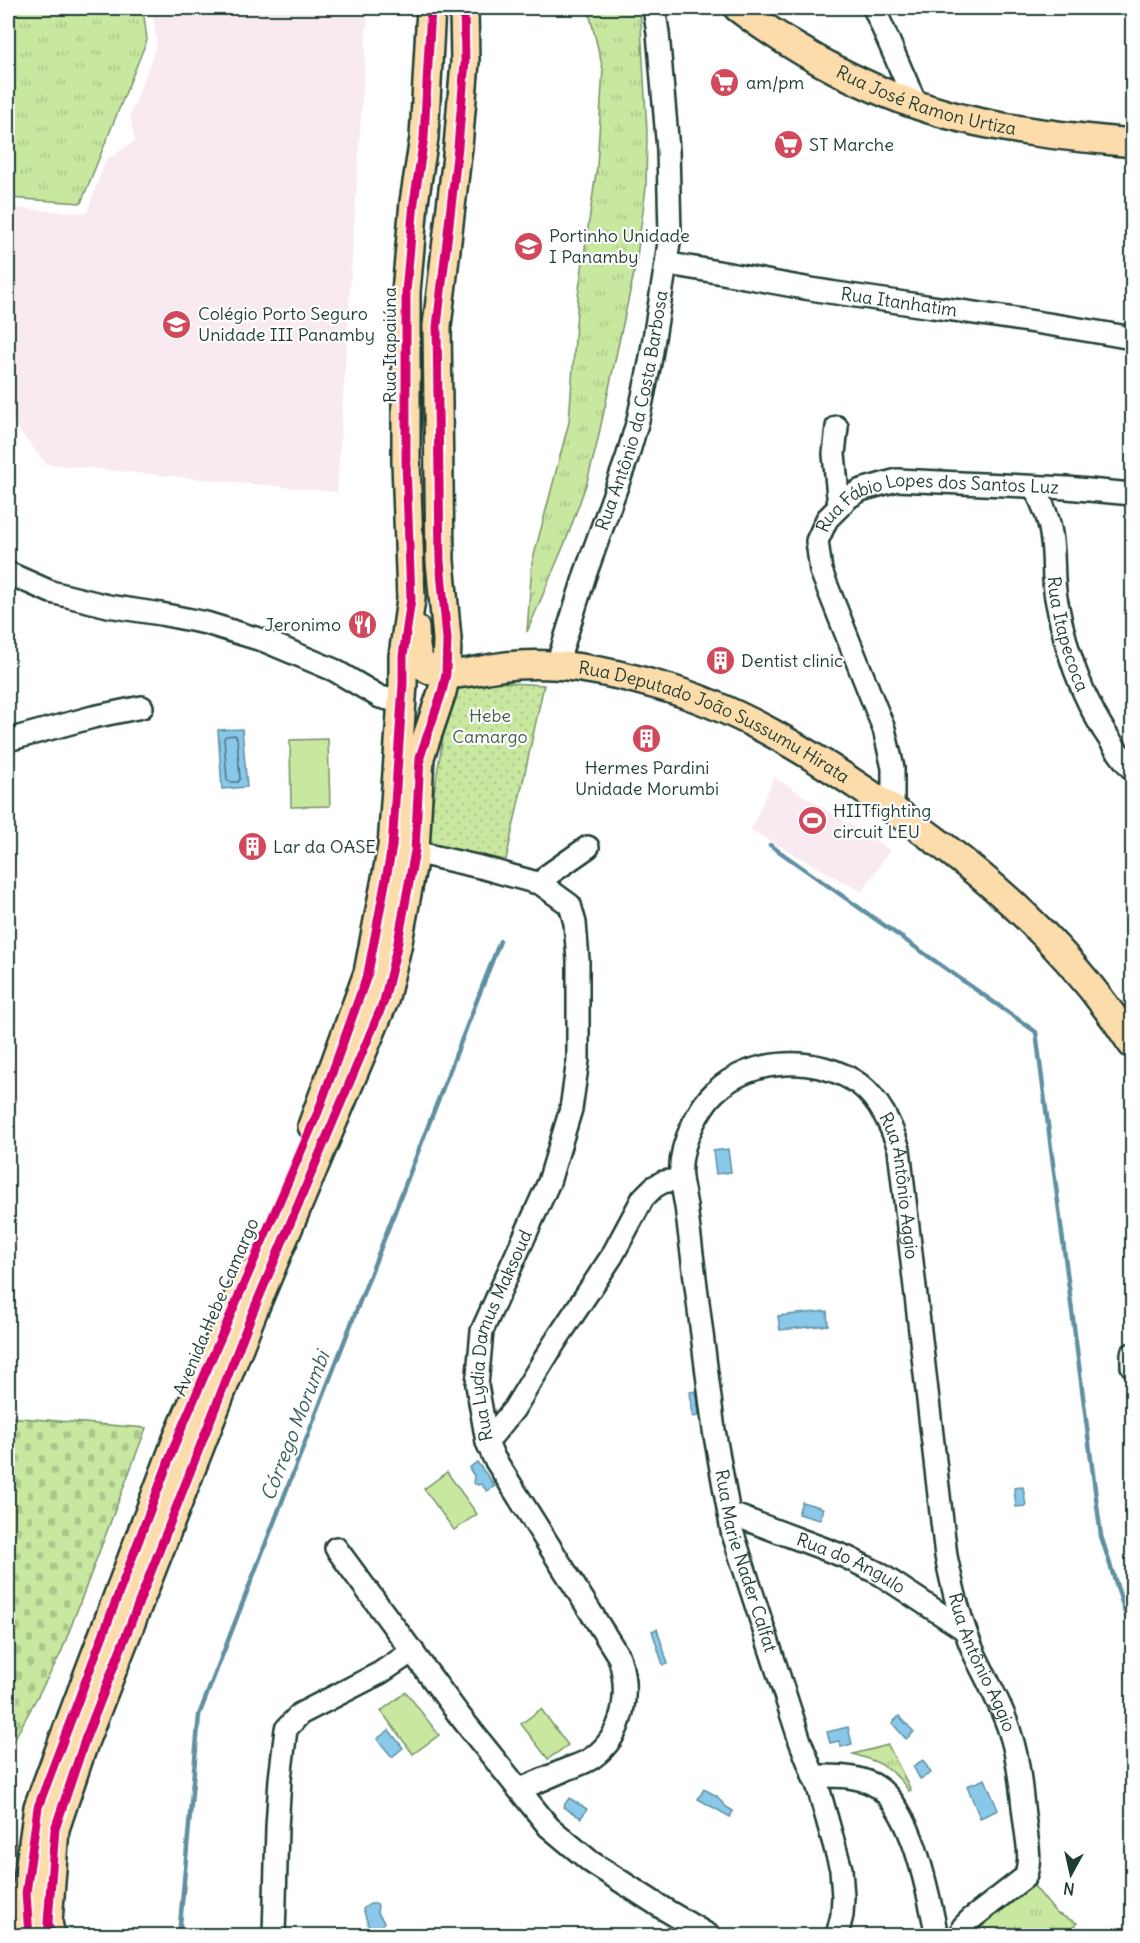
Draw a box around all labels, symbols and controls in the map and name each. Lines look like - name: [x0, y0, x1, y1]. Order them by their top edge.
- street label: Rua José Ramon Urtiza: [833, 60, 1018, 140]
- supermarket icon: am/pm: [709, 67, 741, 99]
- place label: am/pm: [746, 71, 805, 94]
- supermarket icon: ST Marche: [772, 129, 804, 161]
- place label: ST Marche: [809, 133, 894, 156]
- place label: Portinho Unidade I Panamby: [549, 224, 690, 268]
- school or university icon: Portinho Unidade I Panamby: [512, 230, 544, 262]
- street label: Rua Itanhatim: [839, 282, 959, 321]
- street label: Rua Itapaiúna: [378, 287, 401, 403]
- street label: Rua Antônio da Costa Barbosa: [590, 289, 673, 533]
- place label: Colégio Porto Seguro Unidade III Panamby: [198, 302, 375, 346]
- school or university icon: Colégio Porto Seguro Unidade III Panamby: [161, 308, 193, 340]
- street label: Rua Fábio Lopes dos Santos Luz: [811, 468, 1060, 536]
- street label: Rua Itapecoca: [1043, 576, 1094, 695]
- restaurant icon: Jeronimo: [346, 609, 378, 641]
- place label: Jeronimo: [265, 613, 341, 636]
- building icon: Dentist clinic: [704, 645, 736, 677]
- place label: Dentist clinic: [741, 649, 843, 672]
- street label: Rua Deputado João Sussumu Hirata: [577, 656, 854, 788]
- park label: Hebe Camargo: [452, 704, 528, 748]
- building icon: Hermes Pardini Unidade Morumbi: [631, 723, 663, 755]
- place label: Hermes Pardini Unidade Morumbi: [575, 756, 719, 800]
- place label: HIITfighting circuit LEU: [833, 799, 931, 843]
- sports icon: HIITfighting circuit LEU: [796, 805, 828, 837]
- building icon: Lar da OASE: [236, 831, 268, 863]
- place label: Lar da OASE: [273, 835, 376, 858]
- street label: Rua Antônio Aggio: [874, 1108, 924, 1260]
- street label: Avenida Hebe Camargo: [168, 1214, 263, 1399]
- street label: Rua Lydia Damus Maksoud: [465, 1226, 537, 1443]
- water label: Córrego Morumbi: [255, 1345, 335, 1504]
- street label: Rua Marie Nader Calfat: [710, 1468, 782, 1655]
- street label: Rua do Ângulo: [793, 1527, 910, 1599]
- street label: Rua Antônio Aggio: [944, 1590, 1021, 1735]
- north arrow: [1041, 1844, 1101, 1904]
- text: N: [1062, 1878, 1076, 1900]

